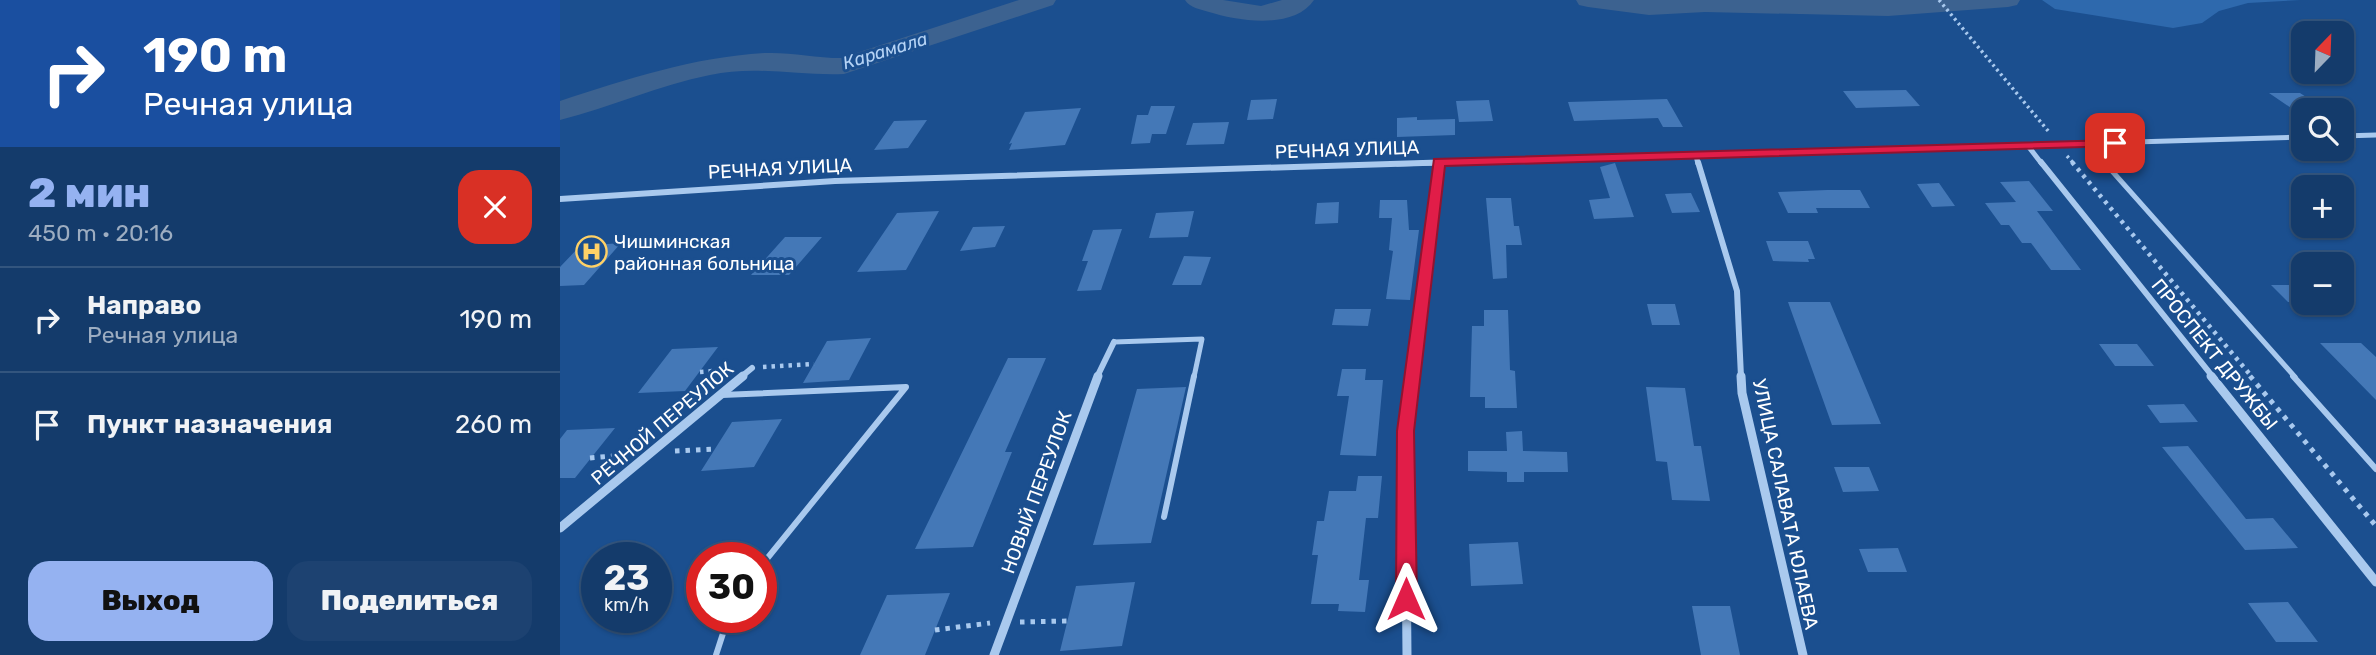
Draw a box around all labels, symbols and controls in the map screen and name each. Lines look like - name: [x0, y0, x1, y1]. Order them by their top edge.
- north arrow: [2291, 21, 2354, 84]
- map controls: [2291, 21, 2354, 315]
- text: 190 m: [143, 26, 287, 84]
- icon: right: [28, 28, 119, 119]
- water label: Карамала: [840, 28, 930, 74]
- text: Речная улица: [143, 85, 354, 123]
- button: search: [2291, 98, 2354, 161]
- pin: [2085, 113, 2145, 173]
- icon: arrive: [2096, 124, 2134, 162]
- street label: РЕЧНАЯ УЛИЦА: [1274, 135, 1420, 164]
- street label: РЕЧНАЯ УЛИЦА: [707, 153, 853, 184]
- text: 2 мин: [28, 168, 151, 218]
- button: close: [458, 170, 532, 244]
- button: +: [2291, 175, 2354, 238]
- text: 450 m · 20:16: [28, 219, 173, 247]
- place label: Чишминская районная больница: [614, 230, 795, 275]
- hospital icon: Чишминская районная больница: [574, 235, 608, 269]
- button: −: [2291, 252, 2354, 315]
- street label: ПРОСПЕКТ ДРУЖБЫ: [2147, 274, 2283, 434]
- text: Направо: [87, 290, 201, 321]
- icon: right: [28, 301, 66, 339]
- text: 190 m: [459, 304, 532, 335]
- text: Речная улица: [87, 321, 238, 349]
- street label: РЕЧНОЙ ПЕРЕУЛОК: [586, 357, 738, 490]
- street label: УЛИЦА САЛАВАТА ЮЛАЕВА: [1748, 377, 1823, 632]
- icon: arrive: [28, 406, 66, 444]
- street label: НОВЫЙ ПЕРЕУЛОК: [996, 408, 1077, 577]
- text: Пункт назначения: [87, 409, 332, 440]
- text: 260 m: [455, 409, 532, 440]
- speed limit sign: 30: [686, 542, 777, 633]
- text: 23: [604, 557, 649, 599]
- button: Выход: [28, 561, 273, 641]
- button: Поделиться: [287, 561, 532, 641]
- position arrow: [1369, 562, 1443, 636]
- text: km/h: [604, 594, 649, 616]

